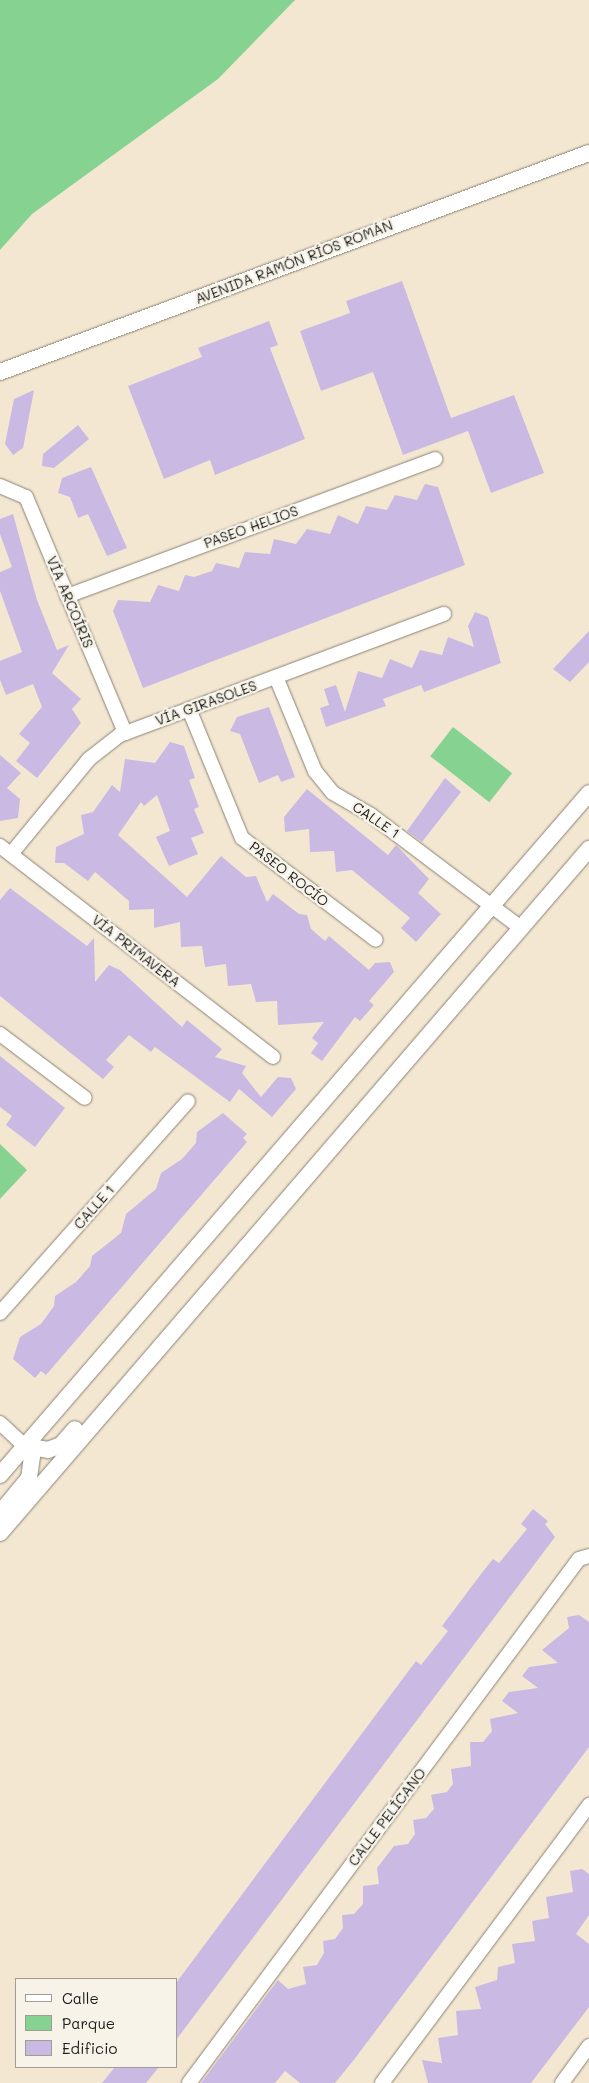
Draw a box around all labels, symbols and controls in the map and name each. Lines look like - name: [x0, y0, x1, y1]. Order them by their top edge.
- street label: AVENIDA RAMÓN RÍOS ROMÁN: [193, 216, 395, 308]
- street label: PASEO HELIOS: [202, 502, 300, 552]
- street label: VÍA ARCOÍRIS: [43, 554, 97, 650]
- street label: VÍA GIRASOLES: [153, 677, 259, 729]
- street label: CALLE 1: [349, 798, 403, 842]
- street label: PASEO ROCÍO: [246, 838, 332, 910]
- street label: VÍA PRIMAVERA: [89, 911, 183, 991]
- street label: CALLE 1: [70, 1181, 118, 1233]
- street label: CALLE PELÍCANO: [345, 1765, 429, 1869]
- legend: [15, 1978, 178, 2068]
- text: Calle: [62, 1988, 99, 2008]
- text: Parque: [62, 2013, 115, 2033]
- text: Edificio: [62, 2038, 117, 2058]

